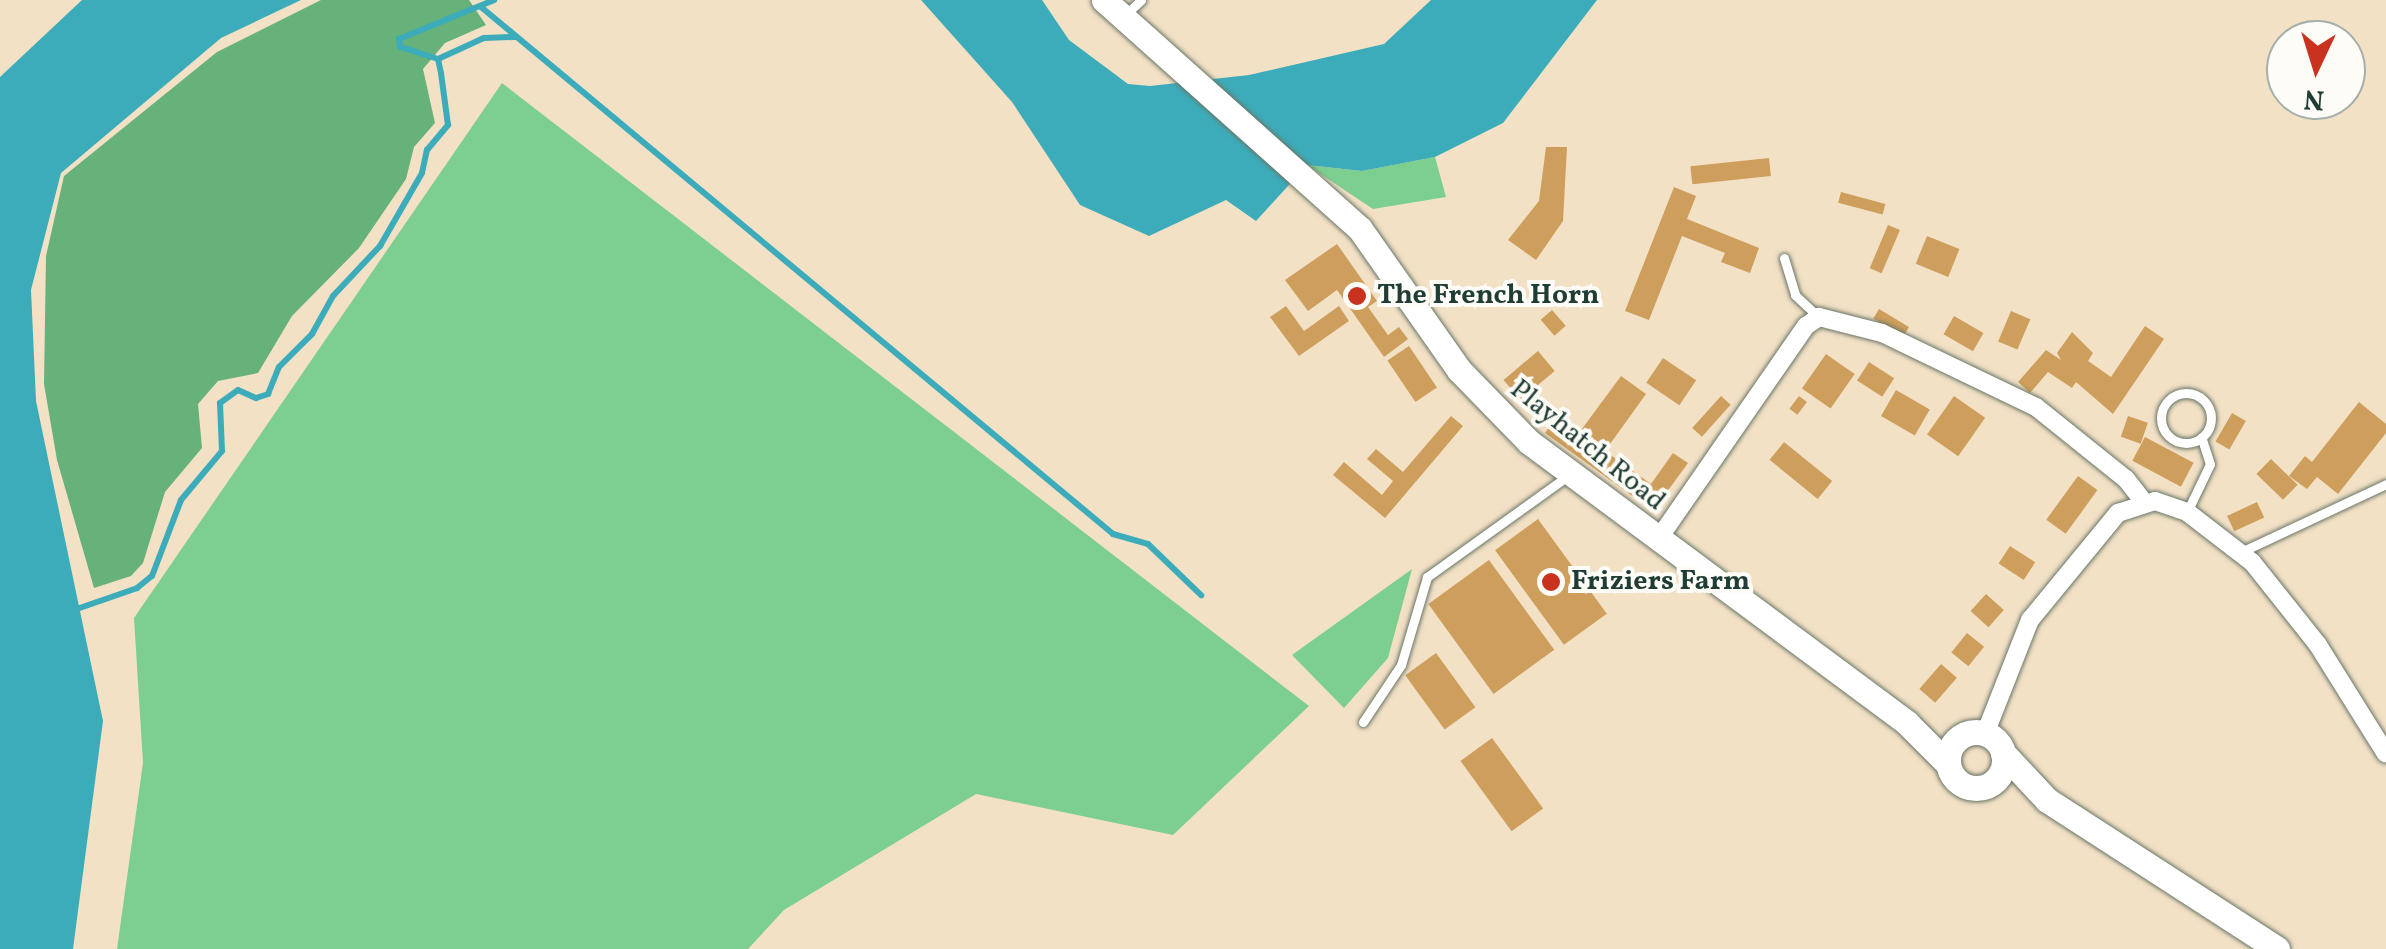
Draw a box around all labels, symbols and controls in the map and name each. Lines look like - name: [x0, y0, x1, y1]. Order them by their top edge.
- north arrow: [2266, 20, 2366, 120]
- text: N: [2303, 78, 2326, 119]
- place label: The French Horn: [1377, 279, 1600, 313]
- marker: The French Horn: [1346, 285, 1368, 307]
- street label: Playhatch Road: [1503, 373, 1671, 519]
- place label: Friziers Farm: [1571, 565, 1750, 599]
- marker: Friziers Farm: [1540, 571, 1562, 593]

